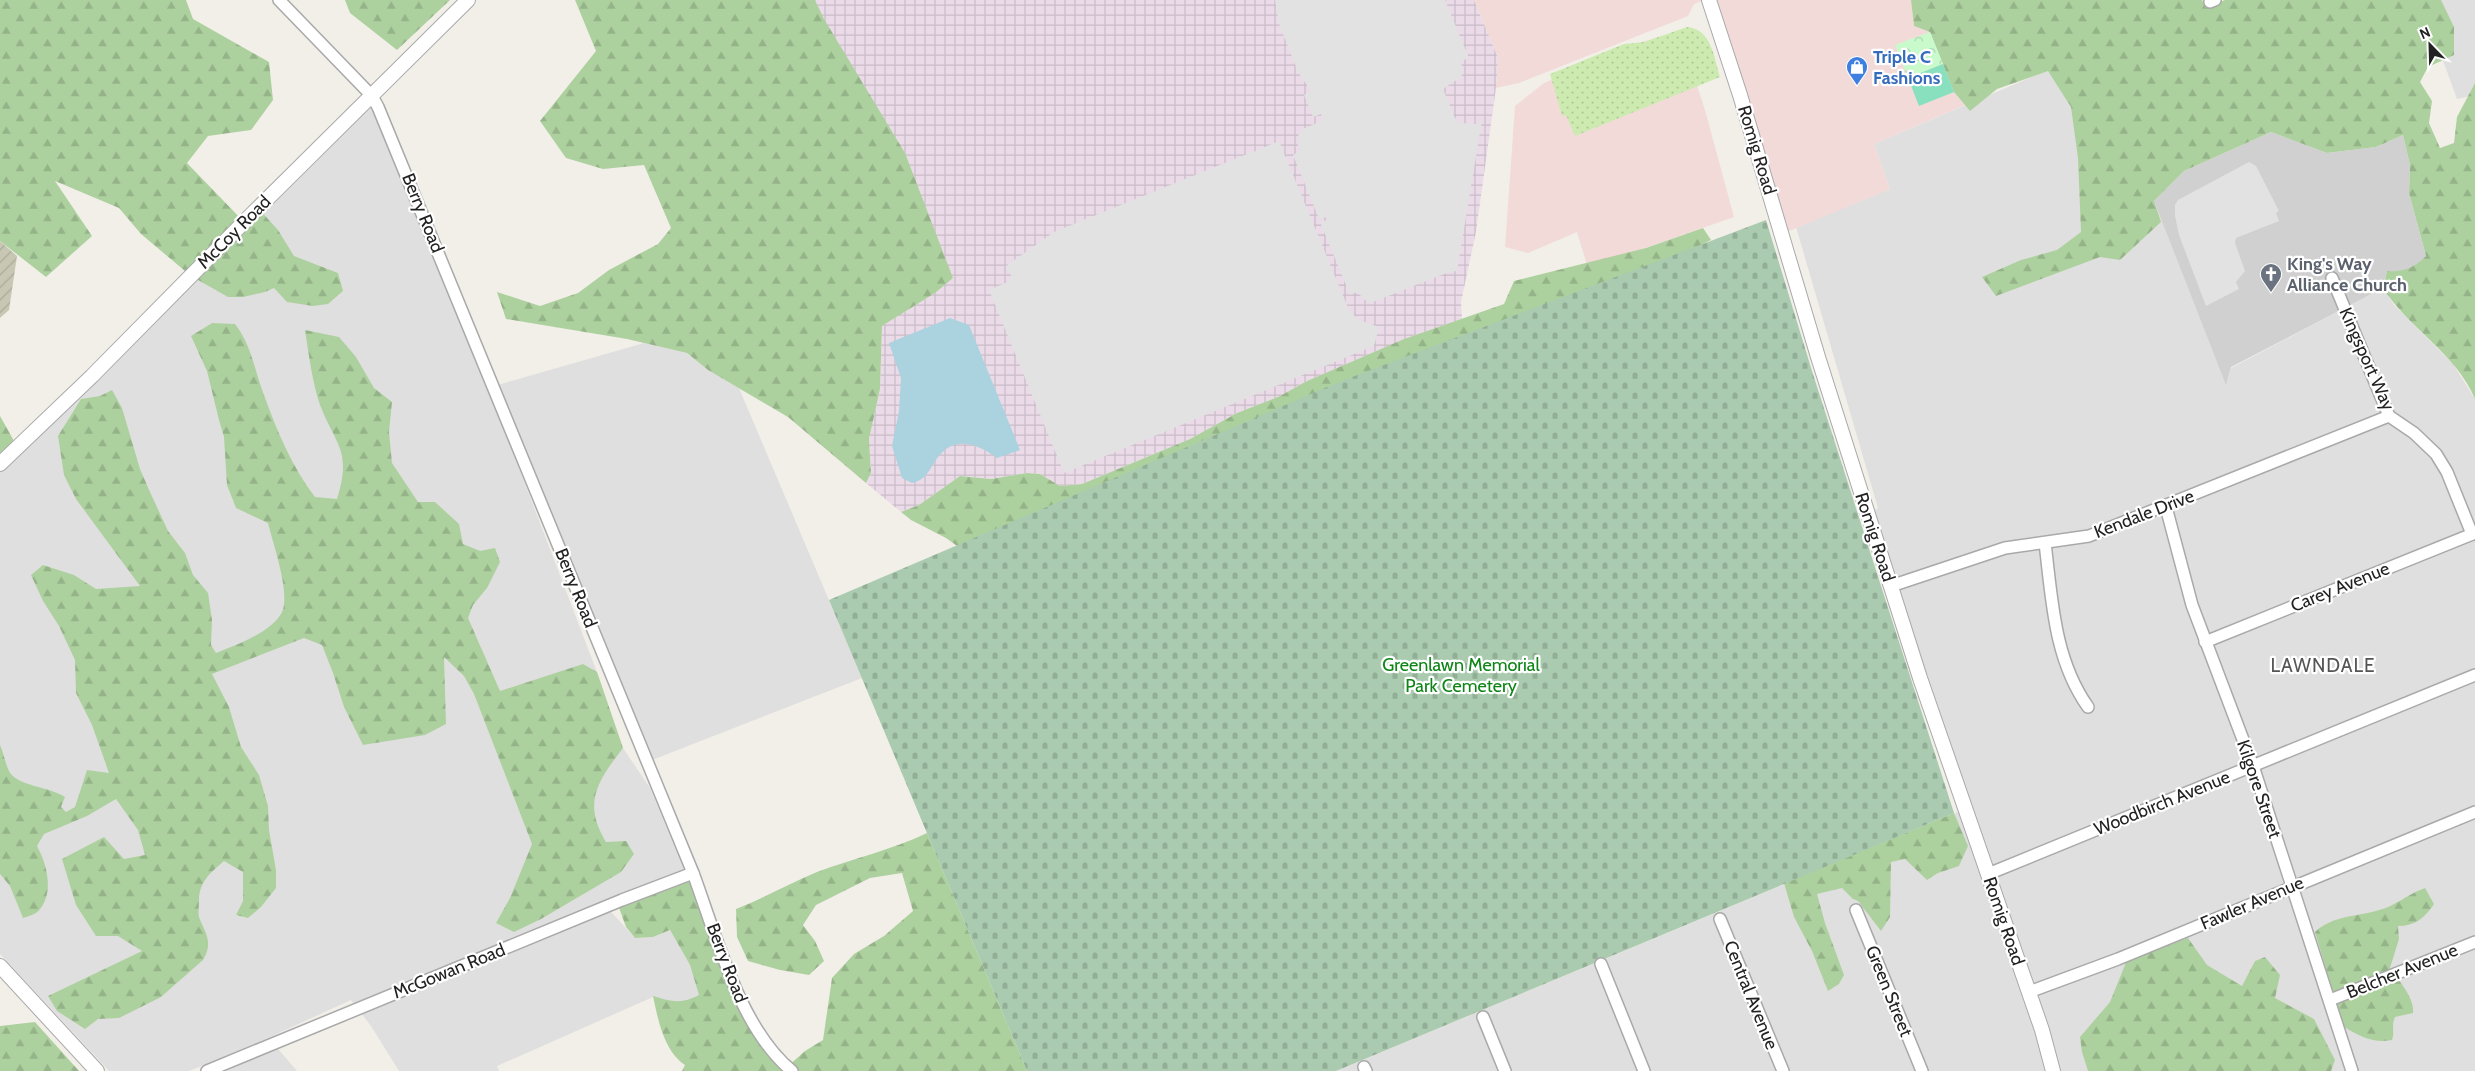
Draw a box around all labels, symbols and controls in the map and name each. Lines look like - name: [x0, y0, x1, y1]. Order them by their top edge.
- north arrow: [2405, 20, 2455, 70]
- text: N: [2417, 23, 2433, 43]
- place label: Triple C Fashions: [1873, 46, 1941, 89]
- shop icon: Triple C Fashions: [1845, 55, 1869, 86]
- street label: Romig Road: [1733, 103, 1781, 197]
- street label: Berry Road: [397, 170, 449, 256]
- street label: McCoy Road: [193, 191, 275, 273]
- place label: King's Way Alliance Church: [2287, 253, 2407, 296]
- church icon: King's Way Alliance Church: [2259, 262, 2283, 293]
- street label: Kingsport Way: [2335, 304, 2399, 414]
- street label: Kendale Drive: [2091, 485, 2197, 543]
- street label: Romig Road: [1850, 490, 1900, 584]
- street label: Berry Road: [550, 545, 602, 631]
- street label: Carey Avenue: [2287, 557, 2393, 617]
- park label: Greenlawn Memorial Park Cemetery: [1382, 654, 1540, 697]
- district label: LAWNDALE: [2270, 654, 2376, 677]
- street label: Kilgore Street: [2232, 737, 2286, 841]
- street label: Woodbirch Avenue: [2091, 766, 2233, 840]
- street label: Fawler Avenue: [2197, 871, 2307, 935]
- street label: Romig Road: [1979, 874, 2029, 968]
- street label: Berry Road: [702, 920, 752, 1006]
- street label: Central Avenue: [1719, 937, 1783, 1053]
- street label: McGowan Road: [390, 939, 508, 1003]
- street label: Belcher Avenue: [2343, 939, 2461, 1003]
- street label: Green Street: [1861, 942, 1917, 1040]

